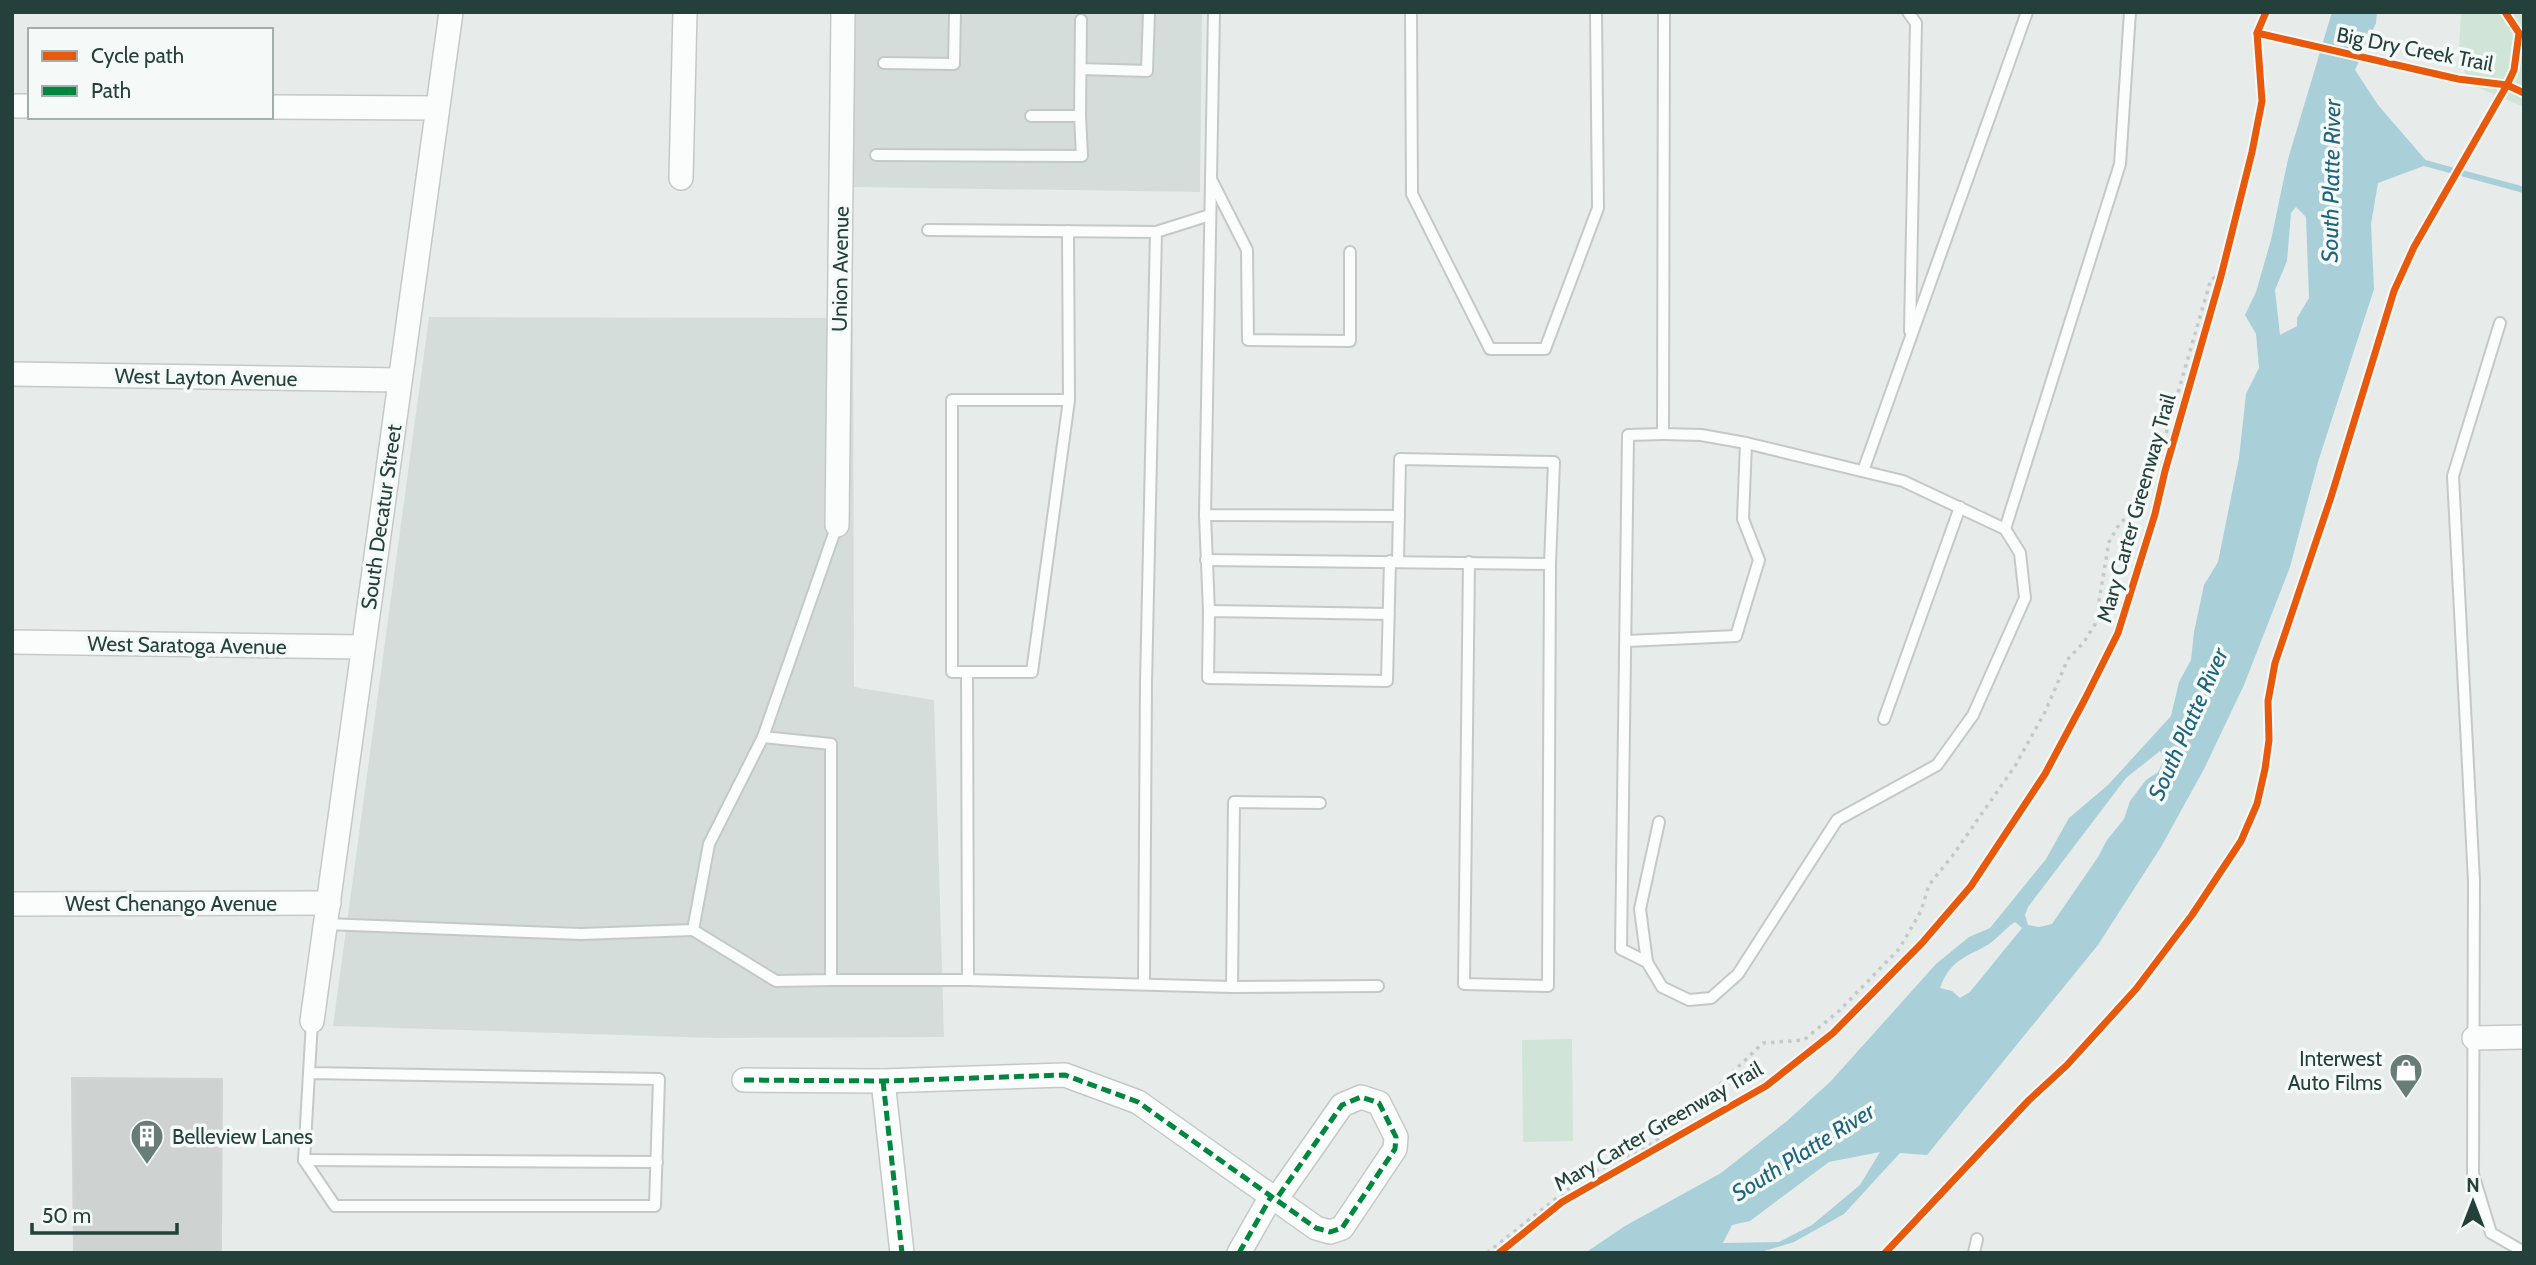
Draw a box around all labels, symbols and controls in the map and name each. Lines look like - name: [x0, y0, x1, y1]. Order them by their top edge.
- street label: Big Dry Creek Trail: [2334, 22, 2496, 76]
- legend: [28, 28, 273, 119]
- text: Cycle path: [91, 43, 184, 68]
- text: Path: [91, 78, 131, 103]
- water label: South Platte River: [2316, 98, 2346, 263]
- street label: Union Avenue: [826, 206, 854, 332]
- street label: West Layton Avenue: [114, 363, 298, 391]
- street label: Mary Carter Greenway Trail: [2091, 391, 2181, 625]
- street label: South Decatur Street: [356, 423, 406, 611]
- street label: West Saratoga Avenue: [87, 631, 287, 659]
- water label: South Platte River: [2142, 643, 2234, 804]
- street label: West Chenango Avenue: [65, 891, 277, 916]
- place label: Interwest Auto Films: [2288, 1046, 2382, 1095]
- shop icon: Interwest Auto Films: [2387, 1051, 2425, 1100]
- street label: Mary Carter Greenway Trail: [1549, 1056, 1767, 1196]
- water label: South Platte River: [1726, 1096, 1880, 1207]
- building icon: Belleview Lanes: [128, 1117, 166, 1166]
- place label: Belleview Lanes: [172, 1124, 313, 1149]
- north arrow: [2438, 1167, 2508, 1237]
- text: N: [2466, 1174, 2480, 1197]
- scale bar: [32, 1192, 177, 1236]
- text: 50 m: [42, 1203, 91, 1228]

